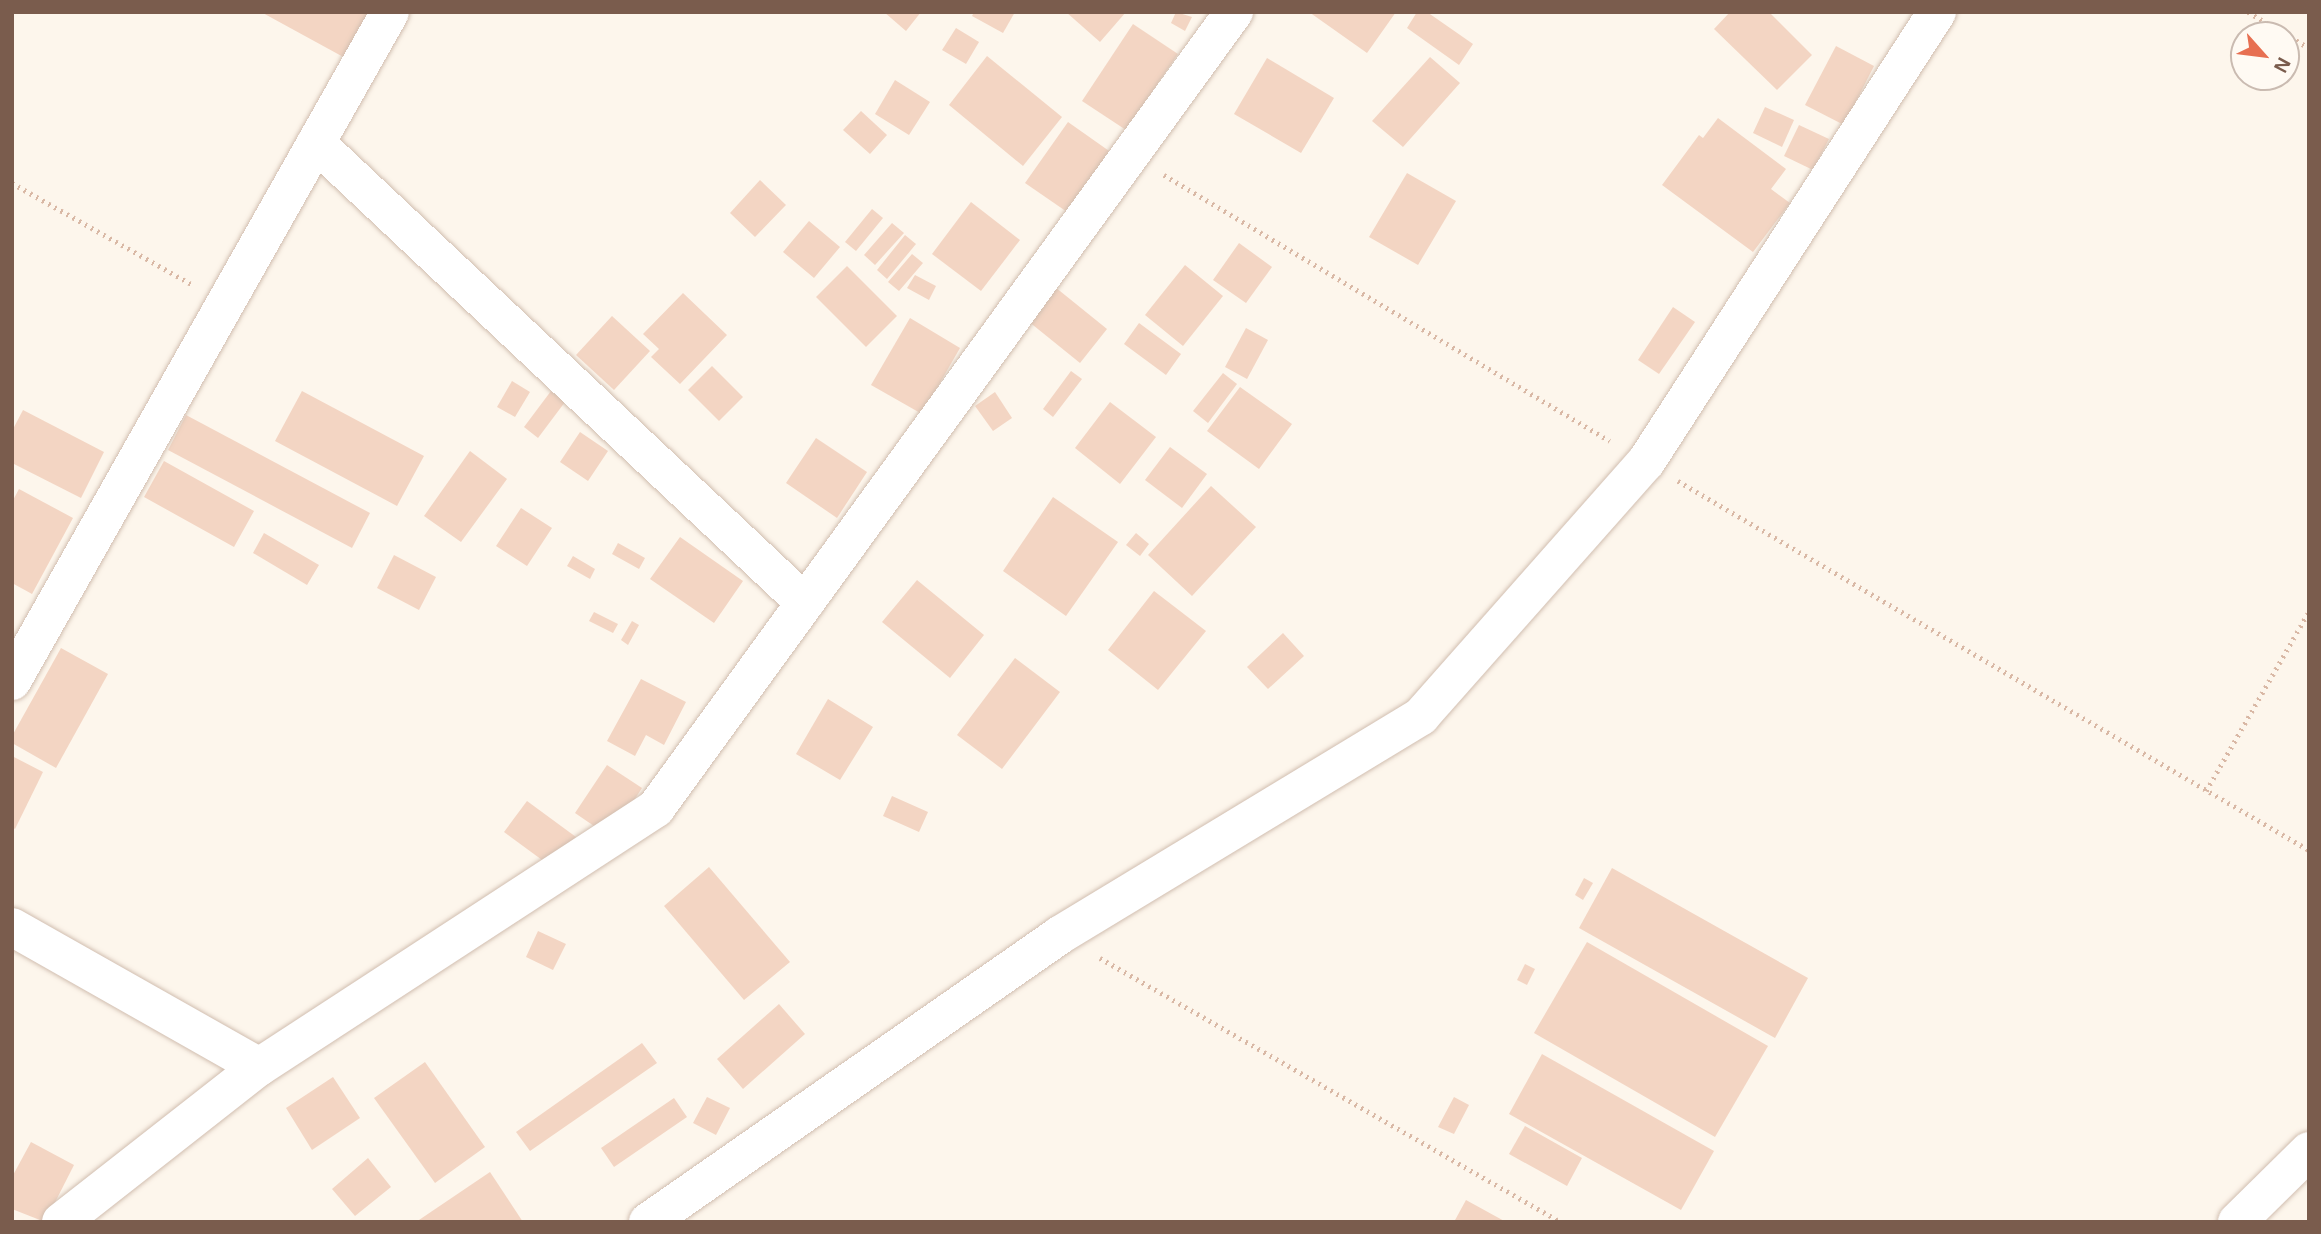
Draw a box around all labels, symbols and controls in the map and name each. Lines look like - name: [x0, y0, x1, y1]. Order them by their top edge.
- north arrow: [2230, 21, 2300, 91]
- text: N: [2270, 54, 2295, 76]

